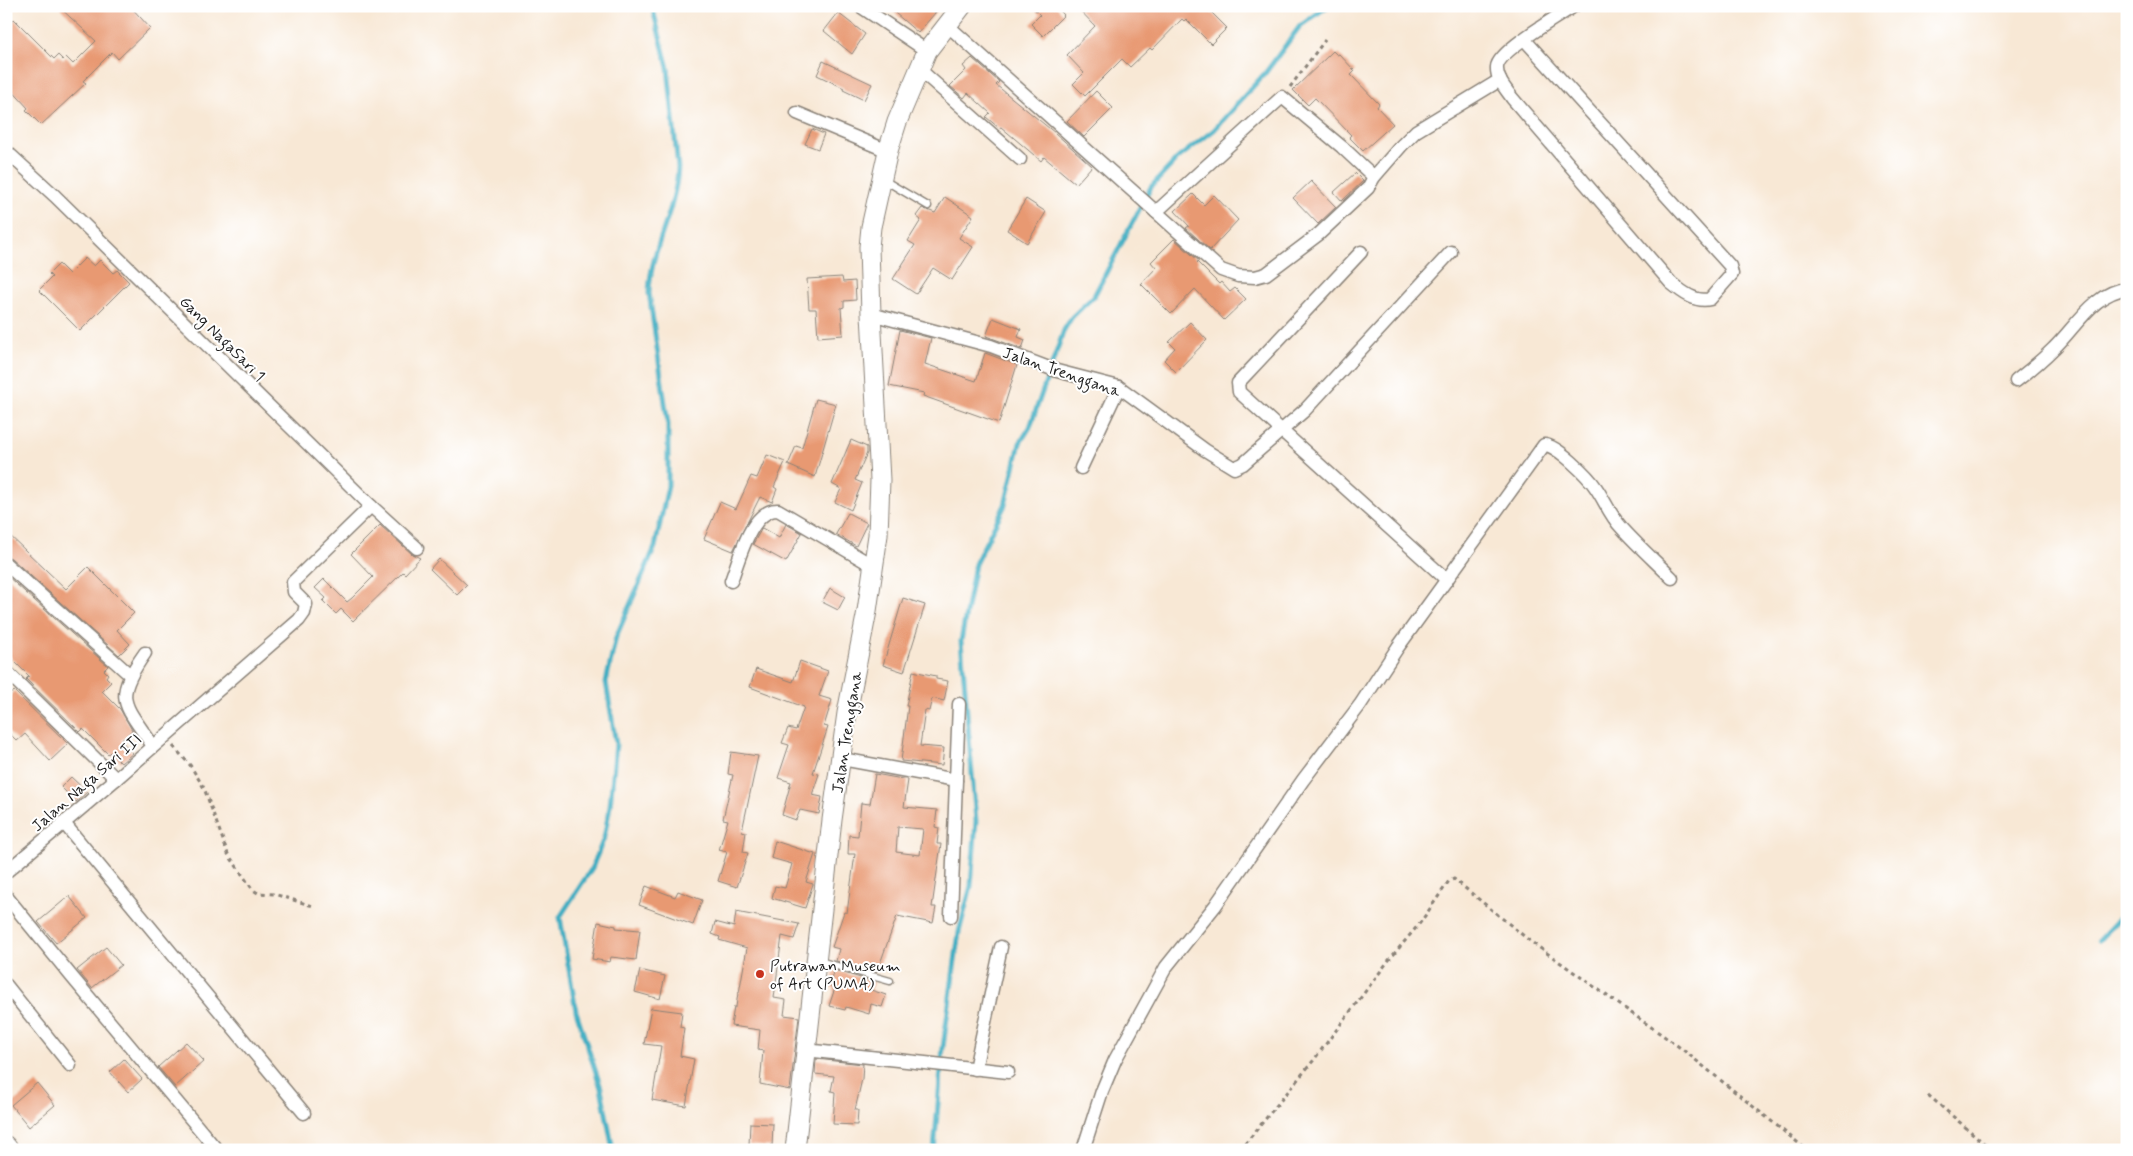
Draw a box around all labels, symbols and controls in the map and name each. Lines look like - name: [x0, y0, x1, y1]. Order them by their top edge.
- street label: Gang NagaSari 1: [174, 292, 269, 387]
- street label: Jalan Trenggana: [1000, 342, 1123, 403]
- street label: Jalan Trenggana: [827, 669, 869, 795]
- street label: Jalan Naga Sari III: [28, 729, 147, 838]
- place label: Putrawan Museum of Art (PUMA): [770, 956, 900, 995]
- marker: Putrawan Museum of Art (PUMA): [754, 968, 766, 980]

